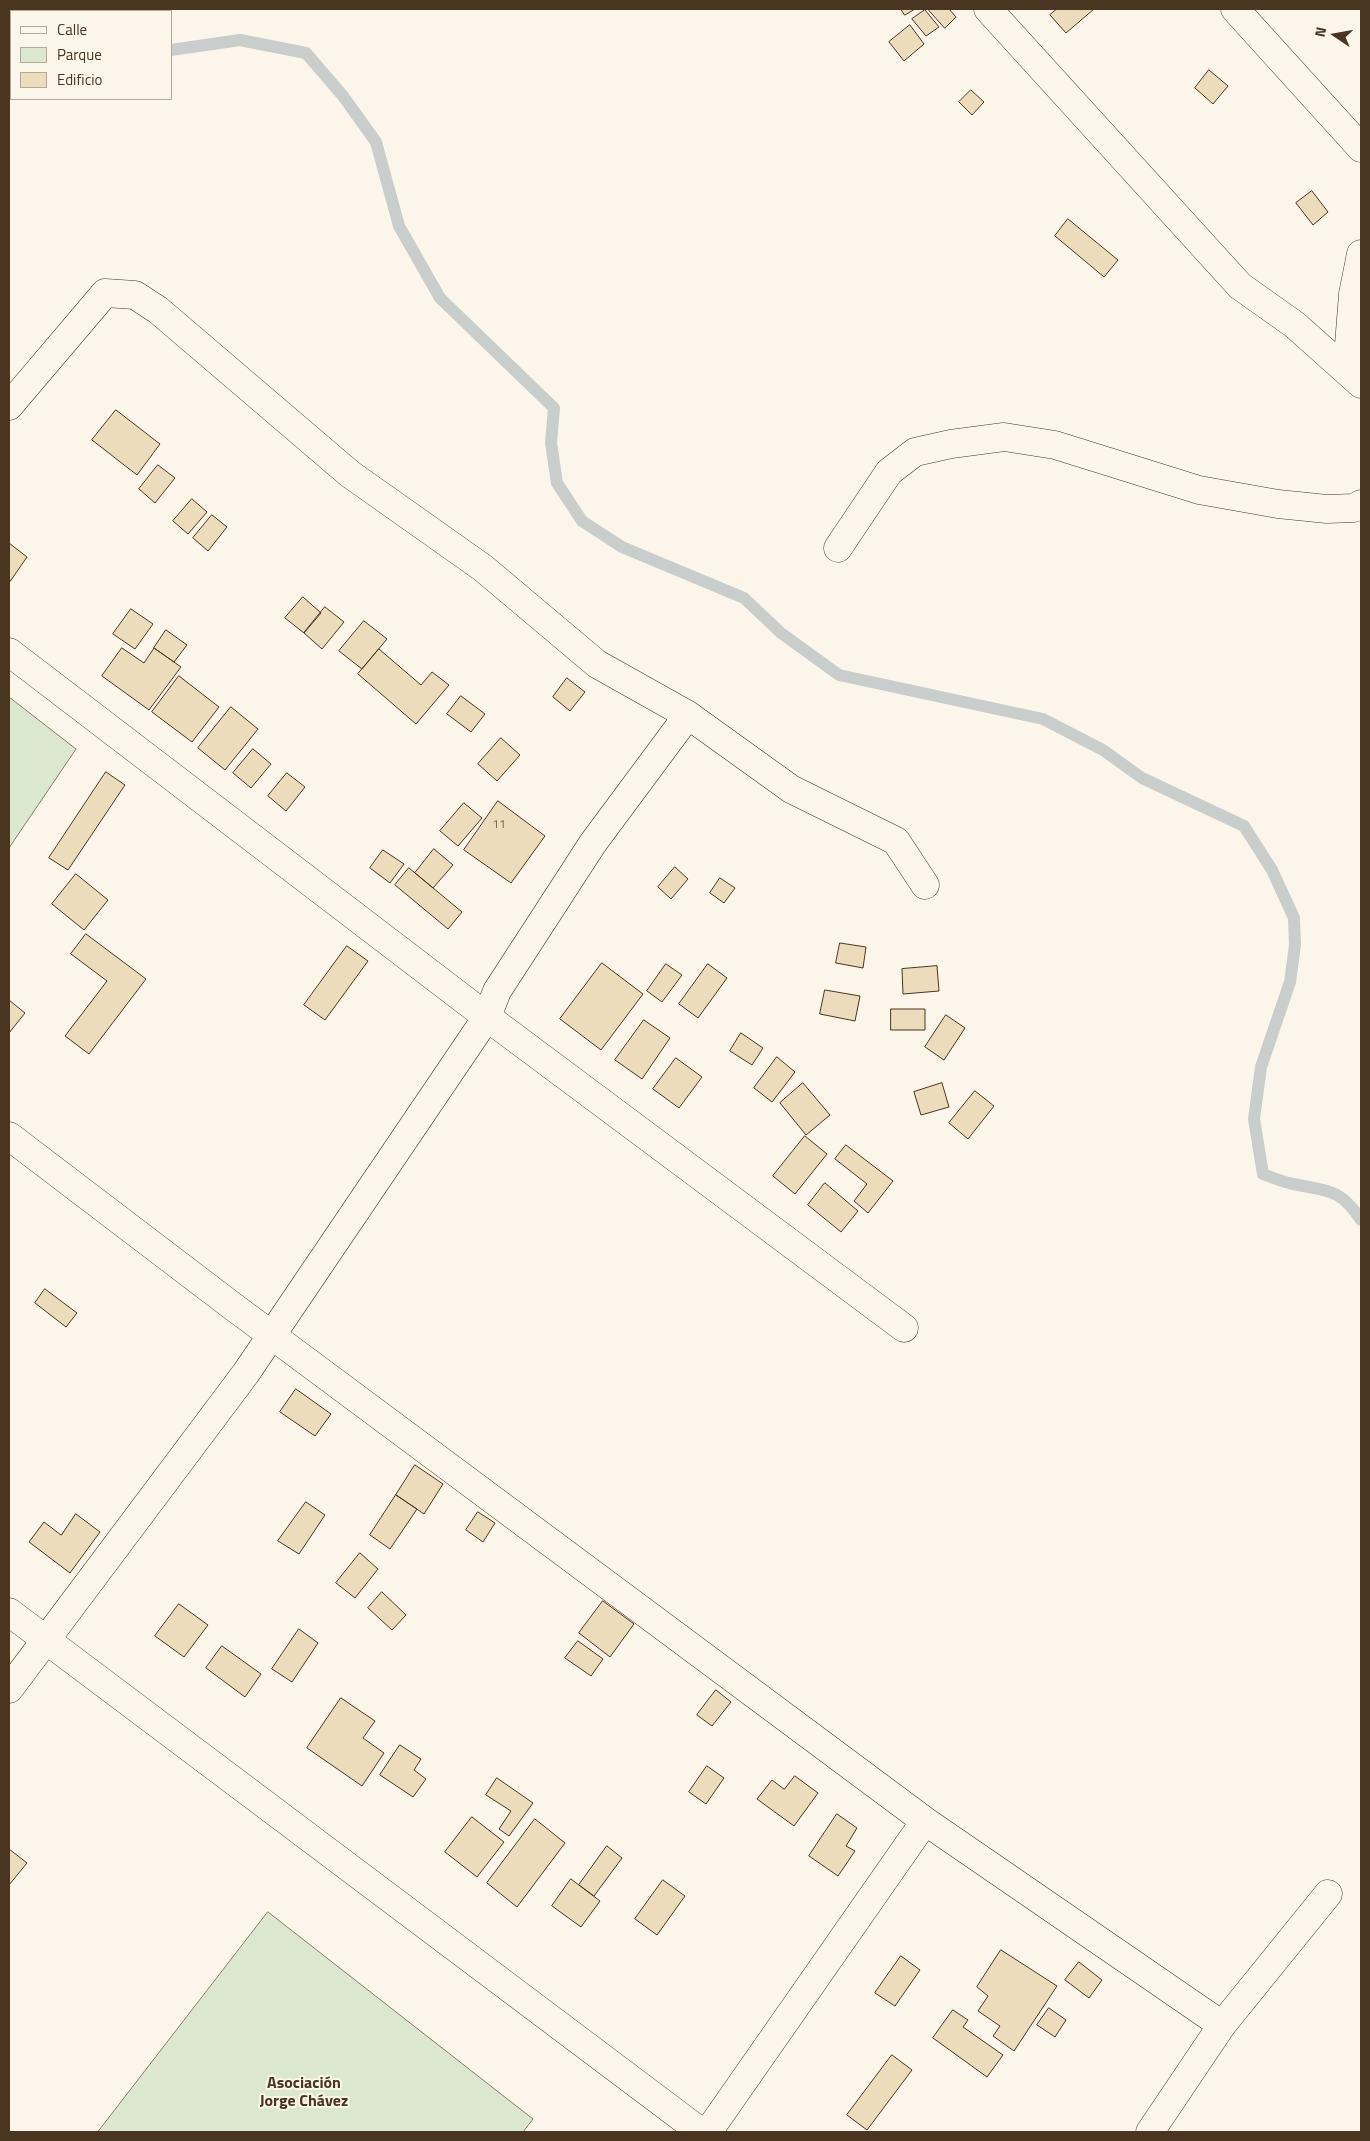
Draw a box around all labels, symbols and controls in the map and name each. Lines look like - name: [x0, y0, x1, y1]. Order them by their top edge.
- legend: [10, 10, 172, 100]
- north arrow: [1310, 10, 1360, 60]
- text: Calle: [57, 18, 87, 41]
- text: N: [1309, 25, 1331, 39]
- text: Parque: [57, 43, 102, 66]
- text: Edificio: [57, 68, 102, 91]
- house number: 11: [492, 818, 506, 832]
- district label: Asociación Jorge Chávez: [260, 2074, 348, 2112]

